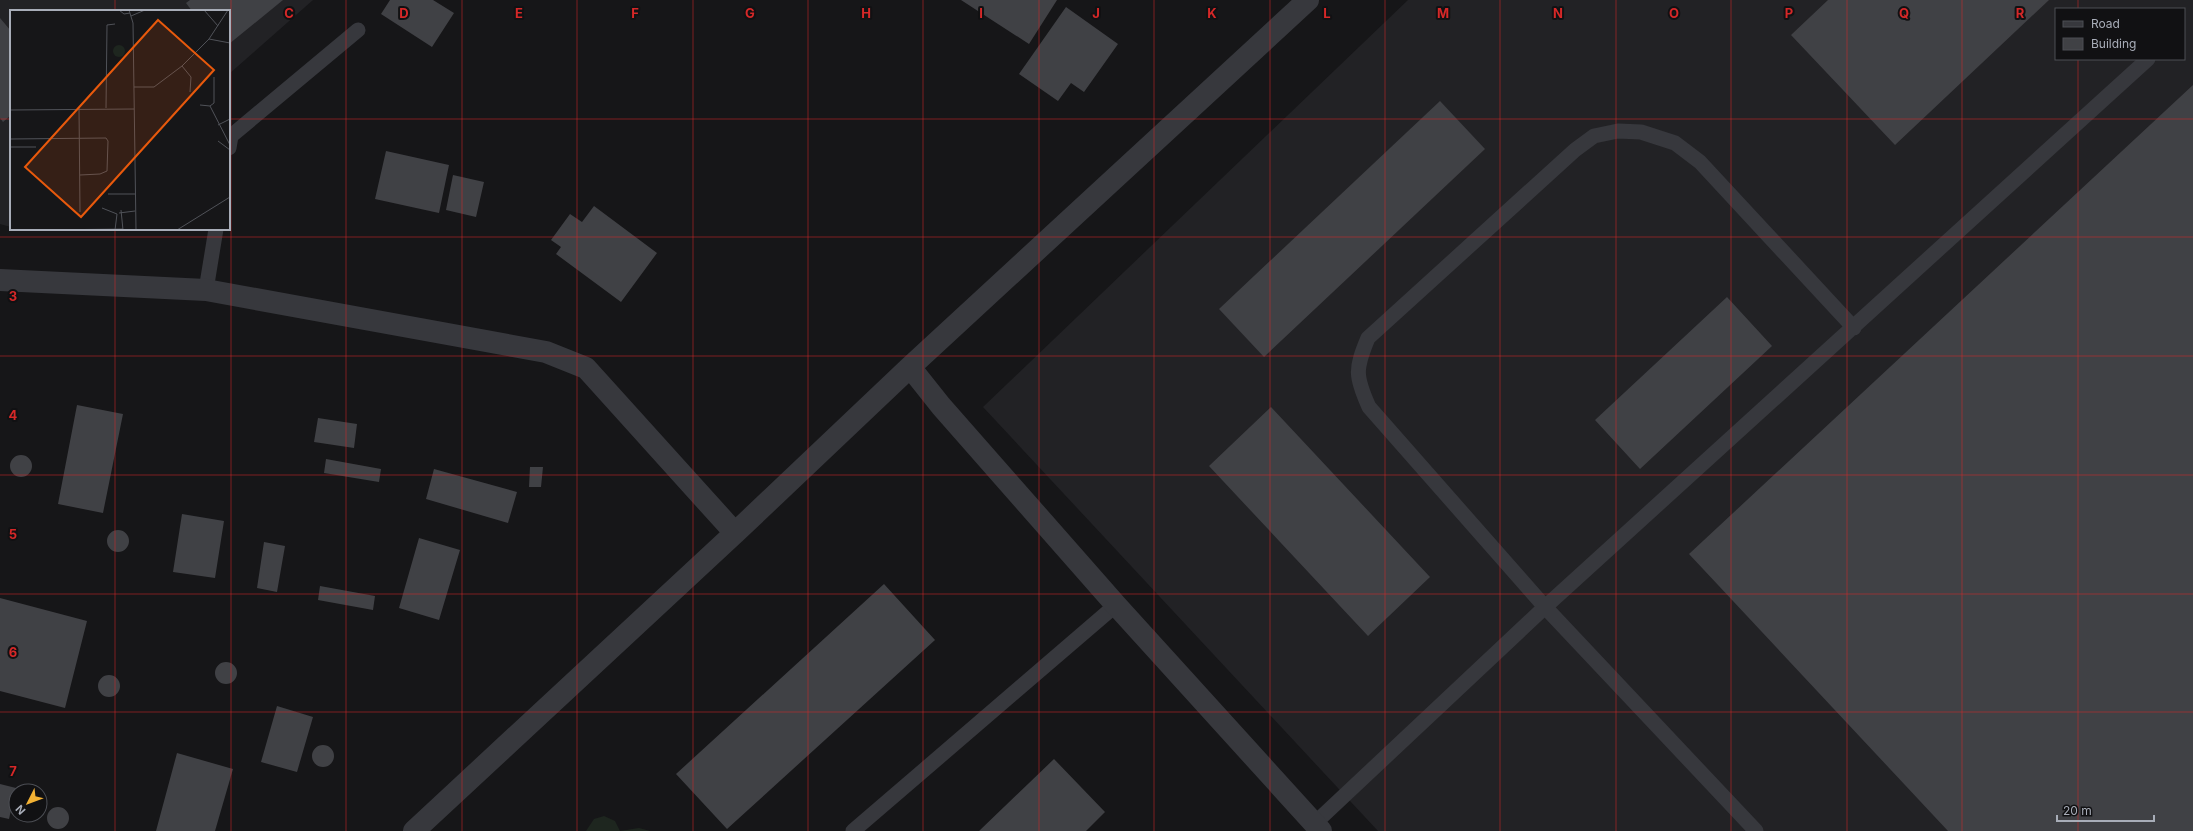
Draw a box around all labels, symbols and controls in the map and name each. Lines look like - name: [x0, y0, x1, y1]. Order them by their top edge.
- text: C: [284, 5, 294, 21]
- text: D: [399, 5, 409, 21]
- text: E: [515, 5, 523, 21]
- text: F: [631, 5, 639, 21]
- text: G: [745, 5, 755, 21]
- text: H: [861, 5, 871, 21]
- text: I: [979, 5, 983, 21]
- text: J: [1092, 5, 1100, 21]
- text: K: [1207, 5, 1217, 21]
- text: L: [1323, 5, 1331, 21]
- text: M: [1437, 5, 1449, 21]
- text: N: [1553, 5, 1563, 21]
- text: O: [1669, 5, 1679, 21]
- text: P: [1785, 5, 1793, 21]
- text: Q: [1899, 5, 1909, 21]
- text: R: [2016, 5, 2025, 21]
- legend: [2055, 8, 2185, 60]
- inset map: [10, 10, 230, 230]
- text: Road: [2091, 16, 2120, 31]
- text: Building: [2091, 36, 2136, 51]
- text: 3: [9, 288, 17, 304]
- text: 4: [9, 407, 18, 423]
- text: 5: [9, 526, 17, 542]
- text: 6: [9, 644, 17, 660]
- text: 7: [9, 763, 17, 779]
- north arrow: [8, 783, 48, 823]
- scale bar: [2057, 797, 2154, 823]
- text: N: [13, 802, 29, 817]
- text: 20 m: [2063, 803, 2092, 818]

